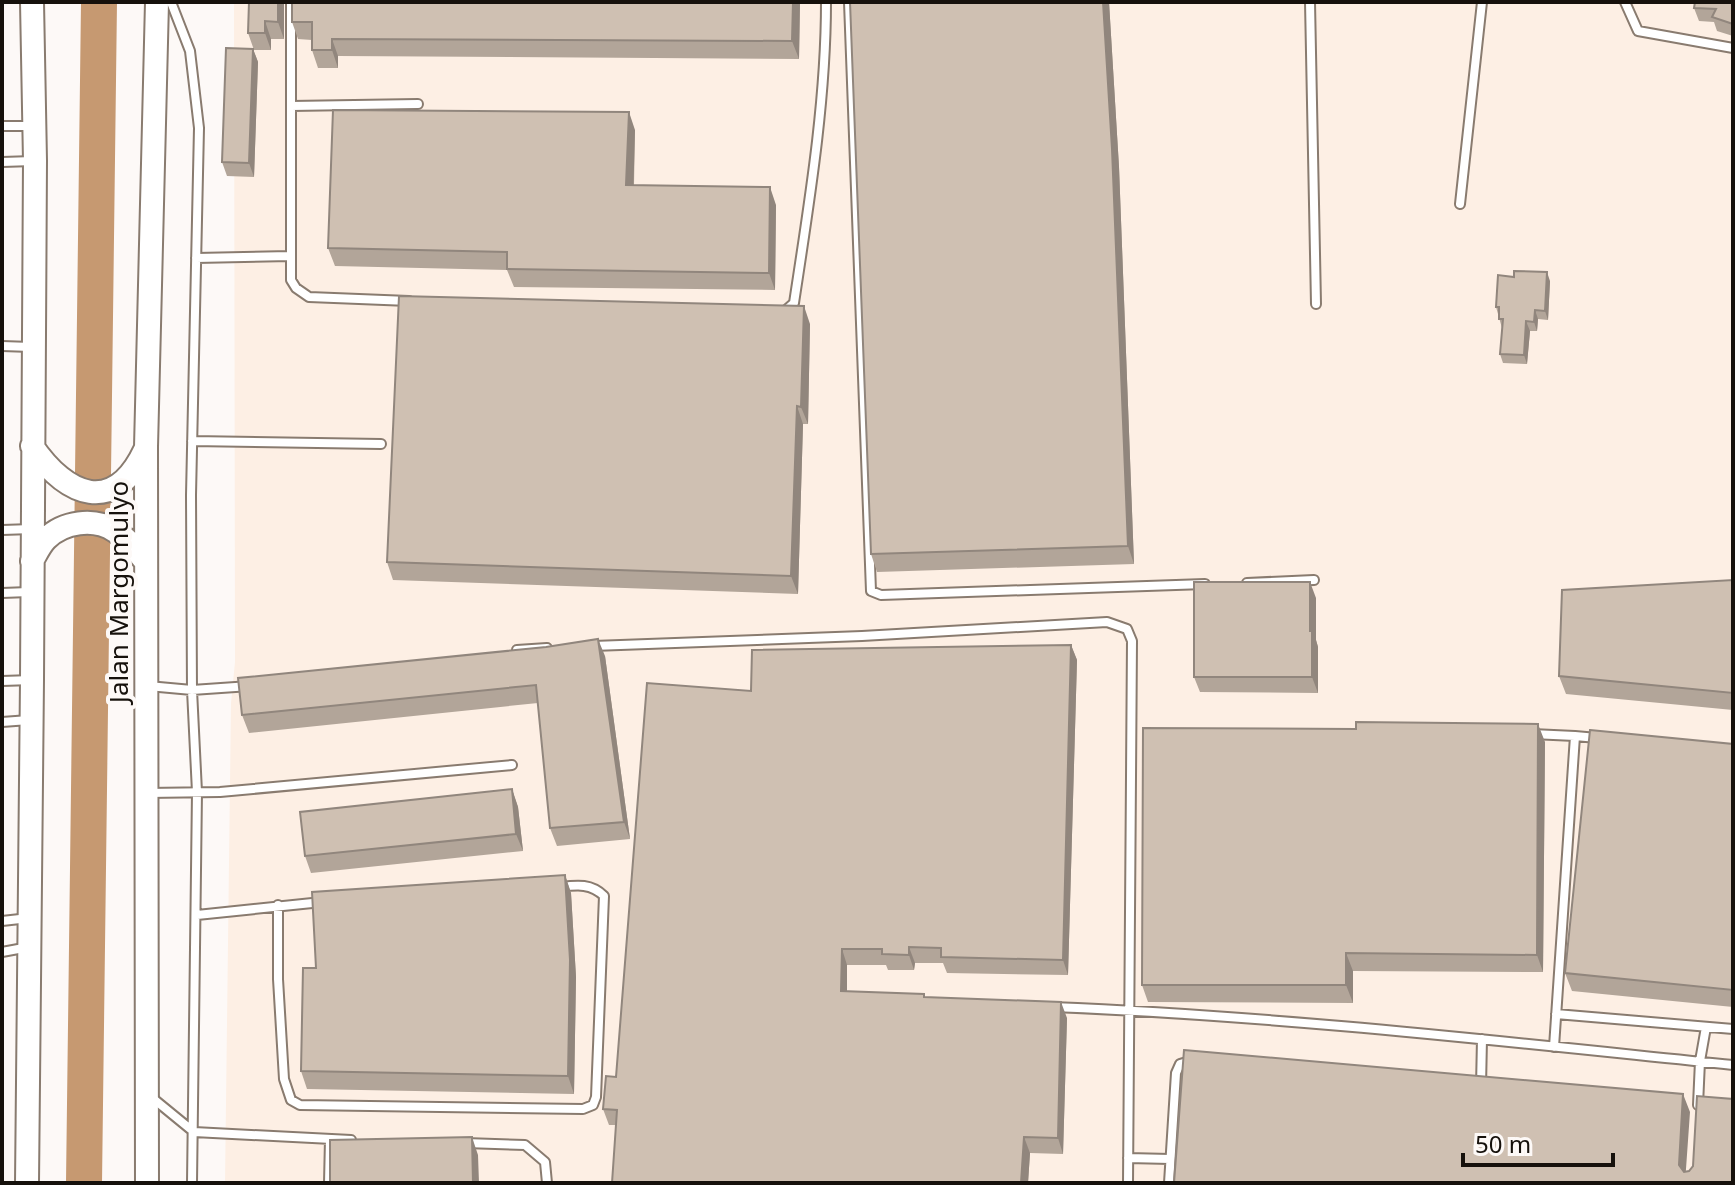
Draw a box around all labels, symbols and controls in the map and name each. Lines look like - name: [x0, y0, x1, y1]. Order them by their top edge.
- street label: Jalan Margomulyo: [100, 481, 136, 706]
- scale bar: [1463, 1117, 1613, 1167]
- text: 50 m: [1475, 1127, 1531, 1160]

